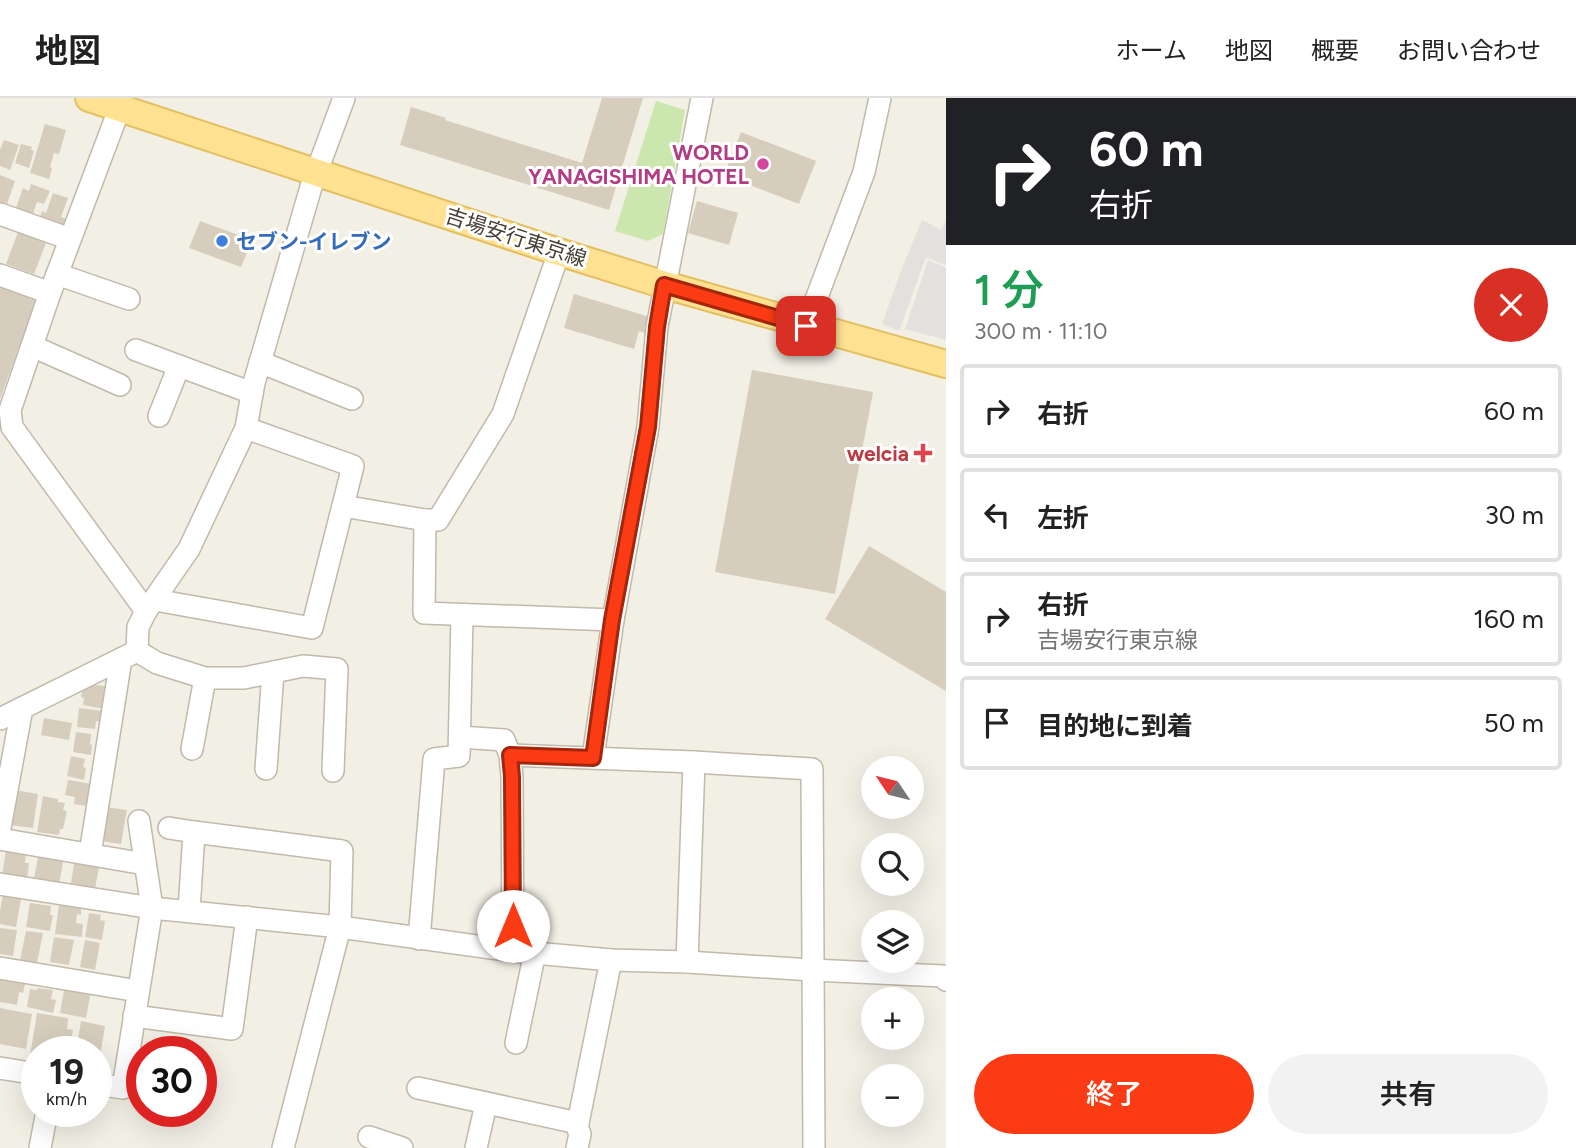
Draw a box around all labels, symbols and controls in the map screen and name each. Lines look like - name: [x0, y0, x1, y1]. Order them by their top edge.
- text: 地図: [35, 31, 101, 70]
- text: ホーム: [1116, 36, 1187, 65]
- text: 地図: [1225, 36, 1273, 65]
- text: 概要: [1311, 36, 1359, 65]
- text: お問い合わせ: [1397, 36, 1541, 65]
- text: 60 m: [1089, 119, 1204, 178]
- icon: right: [974, 126, 1065, 217]
- place label: WORLD YANAGISHIMA HOTEL: [528, 140, 749, 189]
- marker: WORLD YANAGISHIMA HOTEL: [755, 156, 771, 172]
- text: 右折: [1089, 186, 1153, 224]
- street label: 吉場安行東京線: [442, 202, 590, 272]
- place label: セブン-イレブン: [236, 229, 392, 254]
- marker: セブン-イレブン: [214, 233, 230, 249]
- text: 1 分: [974, 265, 1044, 316]
- button: close: [1474, 268, 1548, 342]
- pin: [776, 296, 836, 356]
- icon: arrive: [787, 307, 825, 345]
- text: 300 m · 11:10: [974, 317, 1108, 345]
- icon: right: [978, 392, 1016, 430]
- text: 60 m: [1484, 395, 1544, 427]
- text: 右折: [1037, 398, 1089, 430]
- place label: welcia: [847, 441, 909, 466]
- marker: welcia: [915, 445, 931, 461]
- icon: left: [978, 496, 1016, 534]
- text: 30 m: [1485, 499, 1544, 531]
- text: 左折: [1037, 502, 1089, 534]
- text: 右折: [1037, 589, 1089, 621]
- icon: right: [978, 600, 1016, 638]
- text: 160 m: [1473, 603, 1544, 635]
- text: 吉場安行東京線: [1037, 626, 1198, 654]
- icon: arrive: [978, 704, 1016, 742]
- text: 50 m: [1484, 707, 1544, 739]
- text: 目的地に到着: [1037, 710, 1193, 742]
- north arrow: [861, 756, 924, 819]
- map controls: [861, 756, 924, 1127]
- button: search: [861, 833, 924, 896]
- position arrow: [476, 889, 550, 963]
- button: layers: [861, 910, 924, 973]
- button: +: [861, 987, 924, 1050]
- speed limit sign: 30: [126, 1036, 217, 1127]
- text: 19: [49, 1051, 84, 1093]
- button: 終了: [974, 1054, 1254, 1134]
- button: 共有: [1268, 1054, 1548, 1134]
- button: −: [861, 1064, 924, 1127]
- text: km/h: [46, 1088, 87, 1110]

